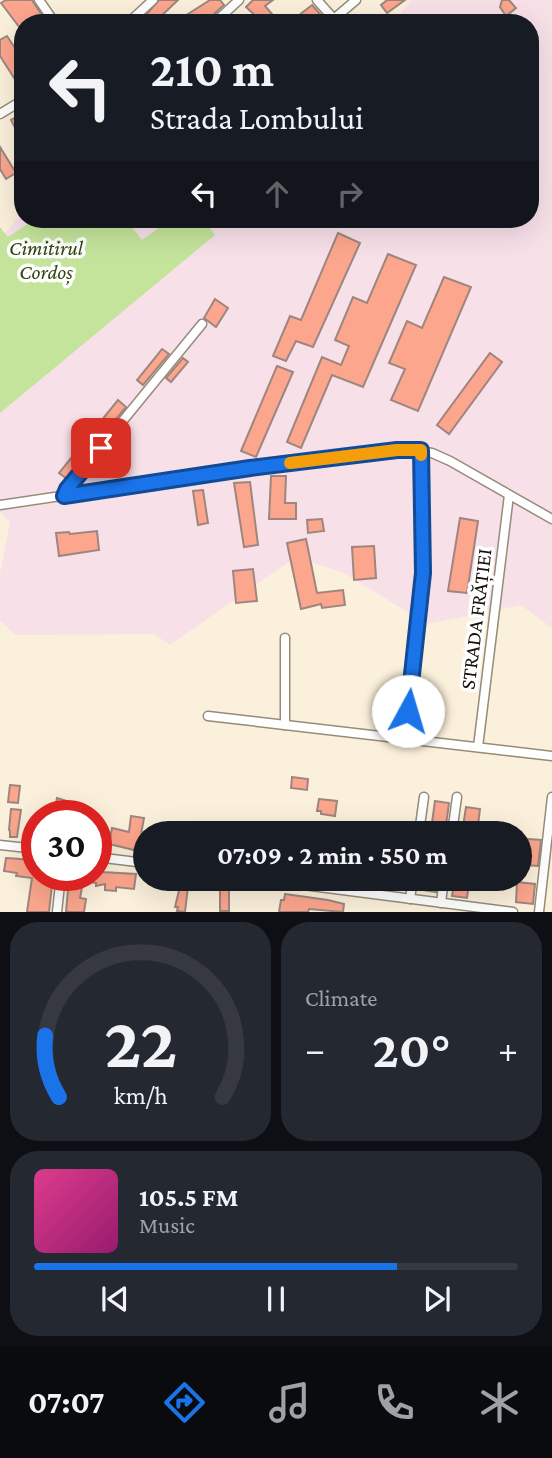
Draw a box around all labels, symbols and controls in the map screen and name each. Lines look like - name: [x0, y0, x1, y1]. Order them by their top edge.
- icon: left: [35, 42, 126, 133]
- text: 210 m: [150, 42, 274, 97]
- text: Strada Lombului: [150, 100, 364, 136]
- icon: left: [185, 175, 223, 213]
- icon: ahead: [258, 175, 296, 213]
- icon: right: [331, 175, 369, 213]
- park label: Cimitirul Cordoș: [9, 236, 84, 285]
- pin: [71, 418, 131, 478]
- icon: arrive: [82, 429, 120, 467]
- street label: STRADA FRĂȚIEI: [455, 547, 498, 691]
- position arrow: [371, 674, 445, 748]
- speed limit sign: 30: [21, 800, 112, 891]
- text: 07:09 · 2 min · 550 m: [217, 841, 448, 870]
- text: Climate: [305, 985, 377, 1011]
- text: 22: [104, 1003, 177, 1084]
- text: 20°: [372, 1020, 451, 1078]
- text: −: [305, 1028, 325, 1070]
- text: +: [498, 1028, 518, 1070]
- text: km/h: [114, 1082, 167, 1109]
- text: 105.5 FM: [139, 1183, 238, 1212]
- text: Music: [139, 1212, 195, 1238]
- icon: previous: [96, 1280, 134, 1318]
- icon: pause: [257, 1280, 295, 1318]
- icon: next: [418, 1280, 456, 1318]
- icon: directions: [160, 1378, 209, 1427]
- icon: music: [265, 1378, 314, 1427]
- icon: phone: [370, 1378, 419, 1427]
- icon: climate: [475, 1378, 524, 1427]
- text: 07:07: [28, 1384, 105, 1420]

